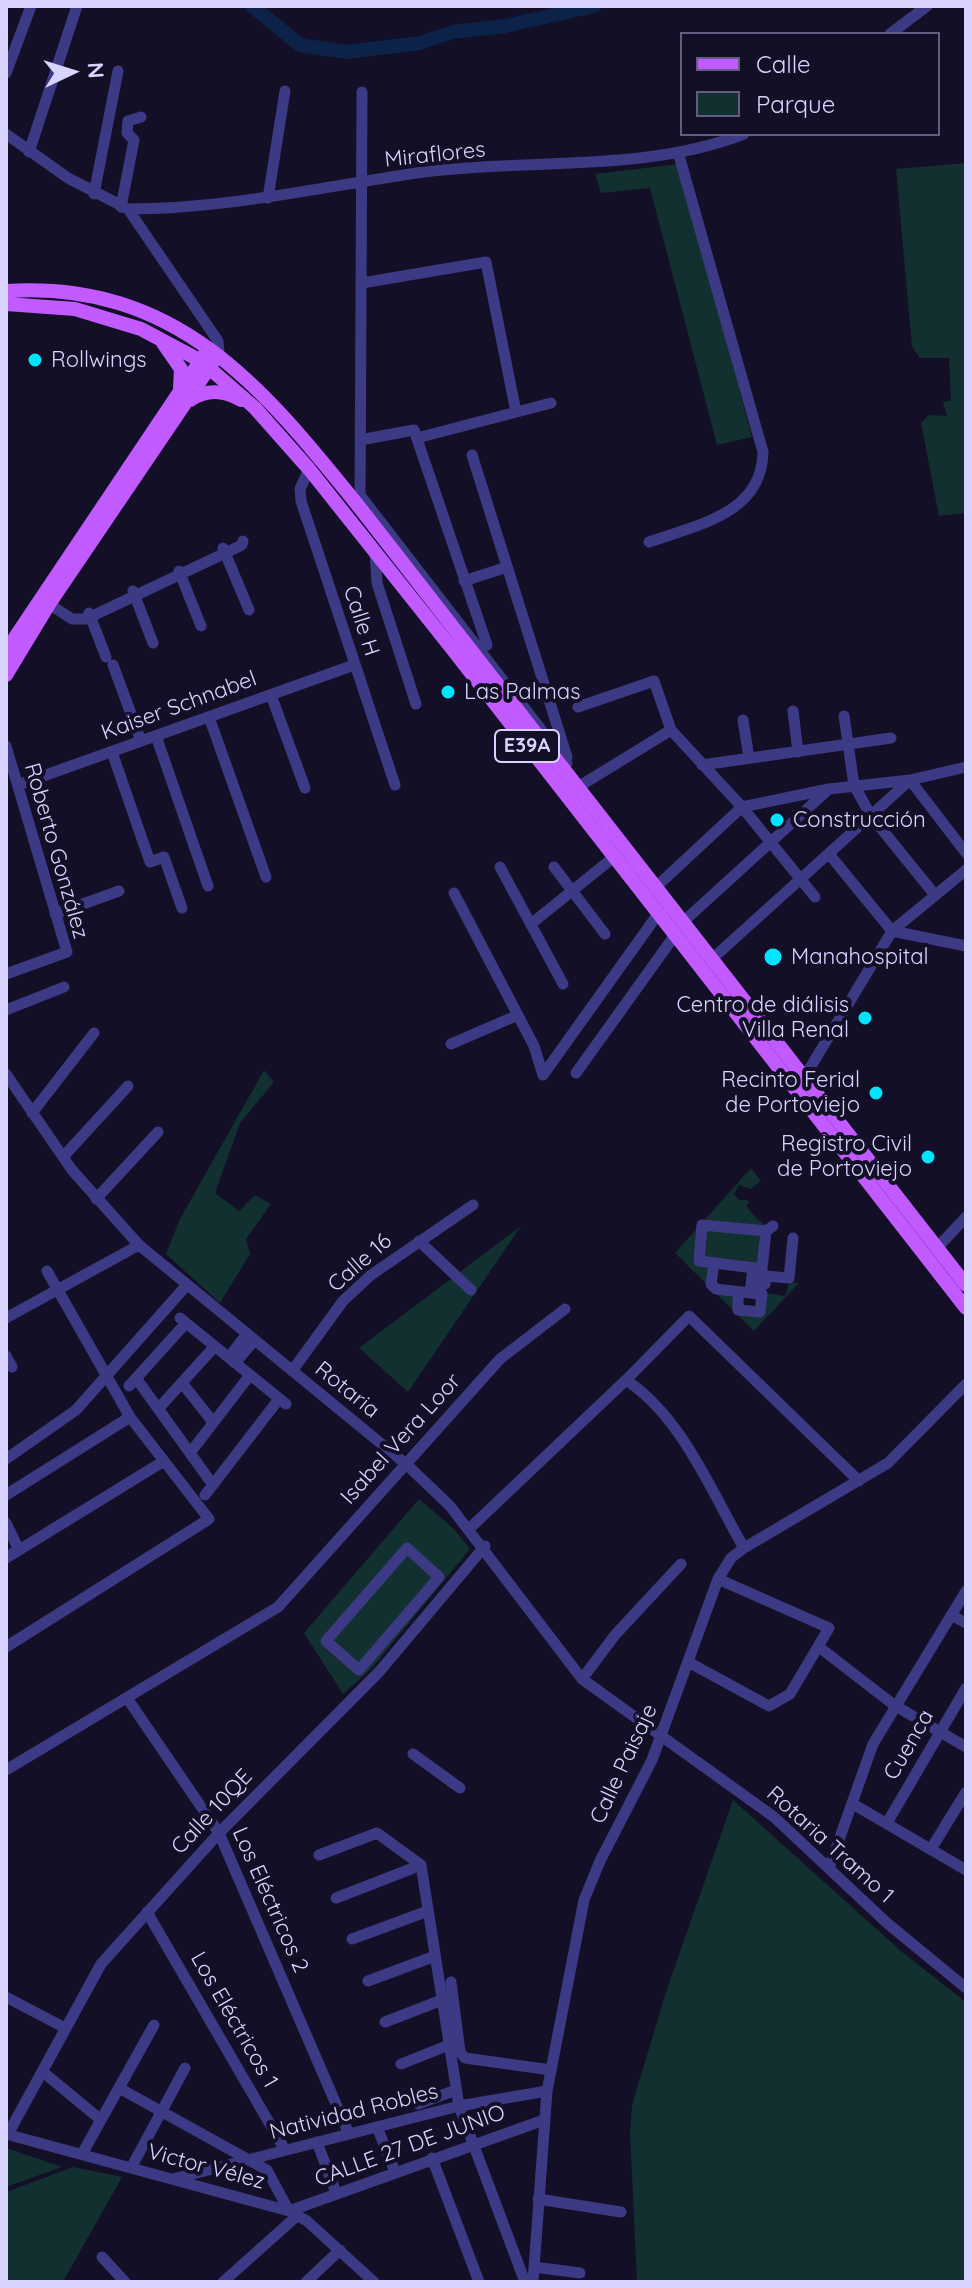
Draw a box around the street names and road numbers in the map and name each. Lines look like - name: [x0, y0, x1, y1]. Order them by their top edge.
- street label: Miraflores: [383, 137, 487, 173]
- street label: Calle H: [337, 583, 385, 659]
- street label: Kaiser Schnabel: [98, 666, 260, 746]
- road number: E39A: [495, 730, 559, 762]
- street label: Roberto González: [18, 760, 94, 942]
- street label: Calle 16: [323, 1228, 397, 1298]
- street label: Rotaria: [309, 1356, 385, 1424]
- street label: Isabel Vera Loor: [335, 1368, 467, 1510]
- street label: Calle Paisaje: [585, 1700, 663, 1828]
- street label: Cuenca: [878, 1705, 940, 1785]
- street label: Calle 10QE: [166, 1764, 258, 1860]
- street label: Rotaria Tramo 1: [761, 1781, 899, 1909]
- street label: Los Eléctricos 2: [226, 1823, 314, 1977]
- street label: Los Eléctricos 1: [185, 1947, 283, 2093]
- street label: Natividad Robles: [267, 2078, 441, 2146]
- street label: CALLE 27 DE JUNIO: [311, 2099, 509, 2193]
- street label: Victor Vélez: [145, 2139, 267, 2195]

